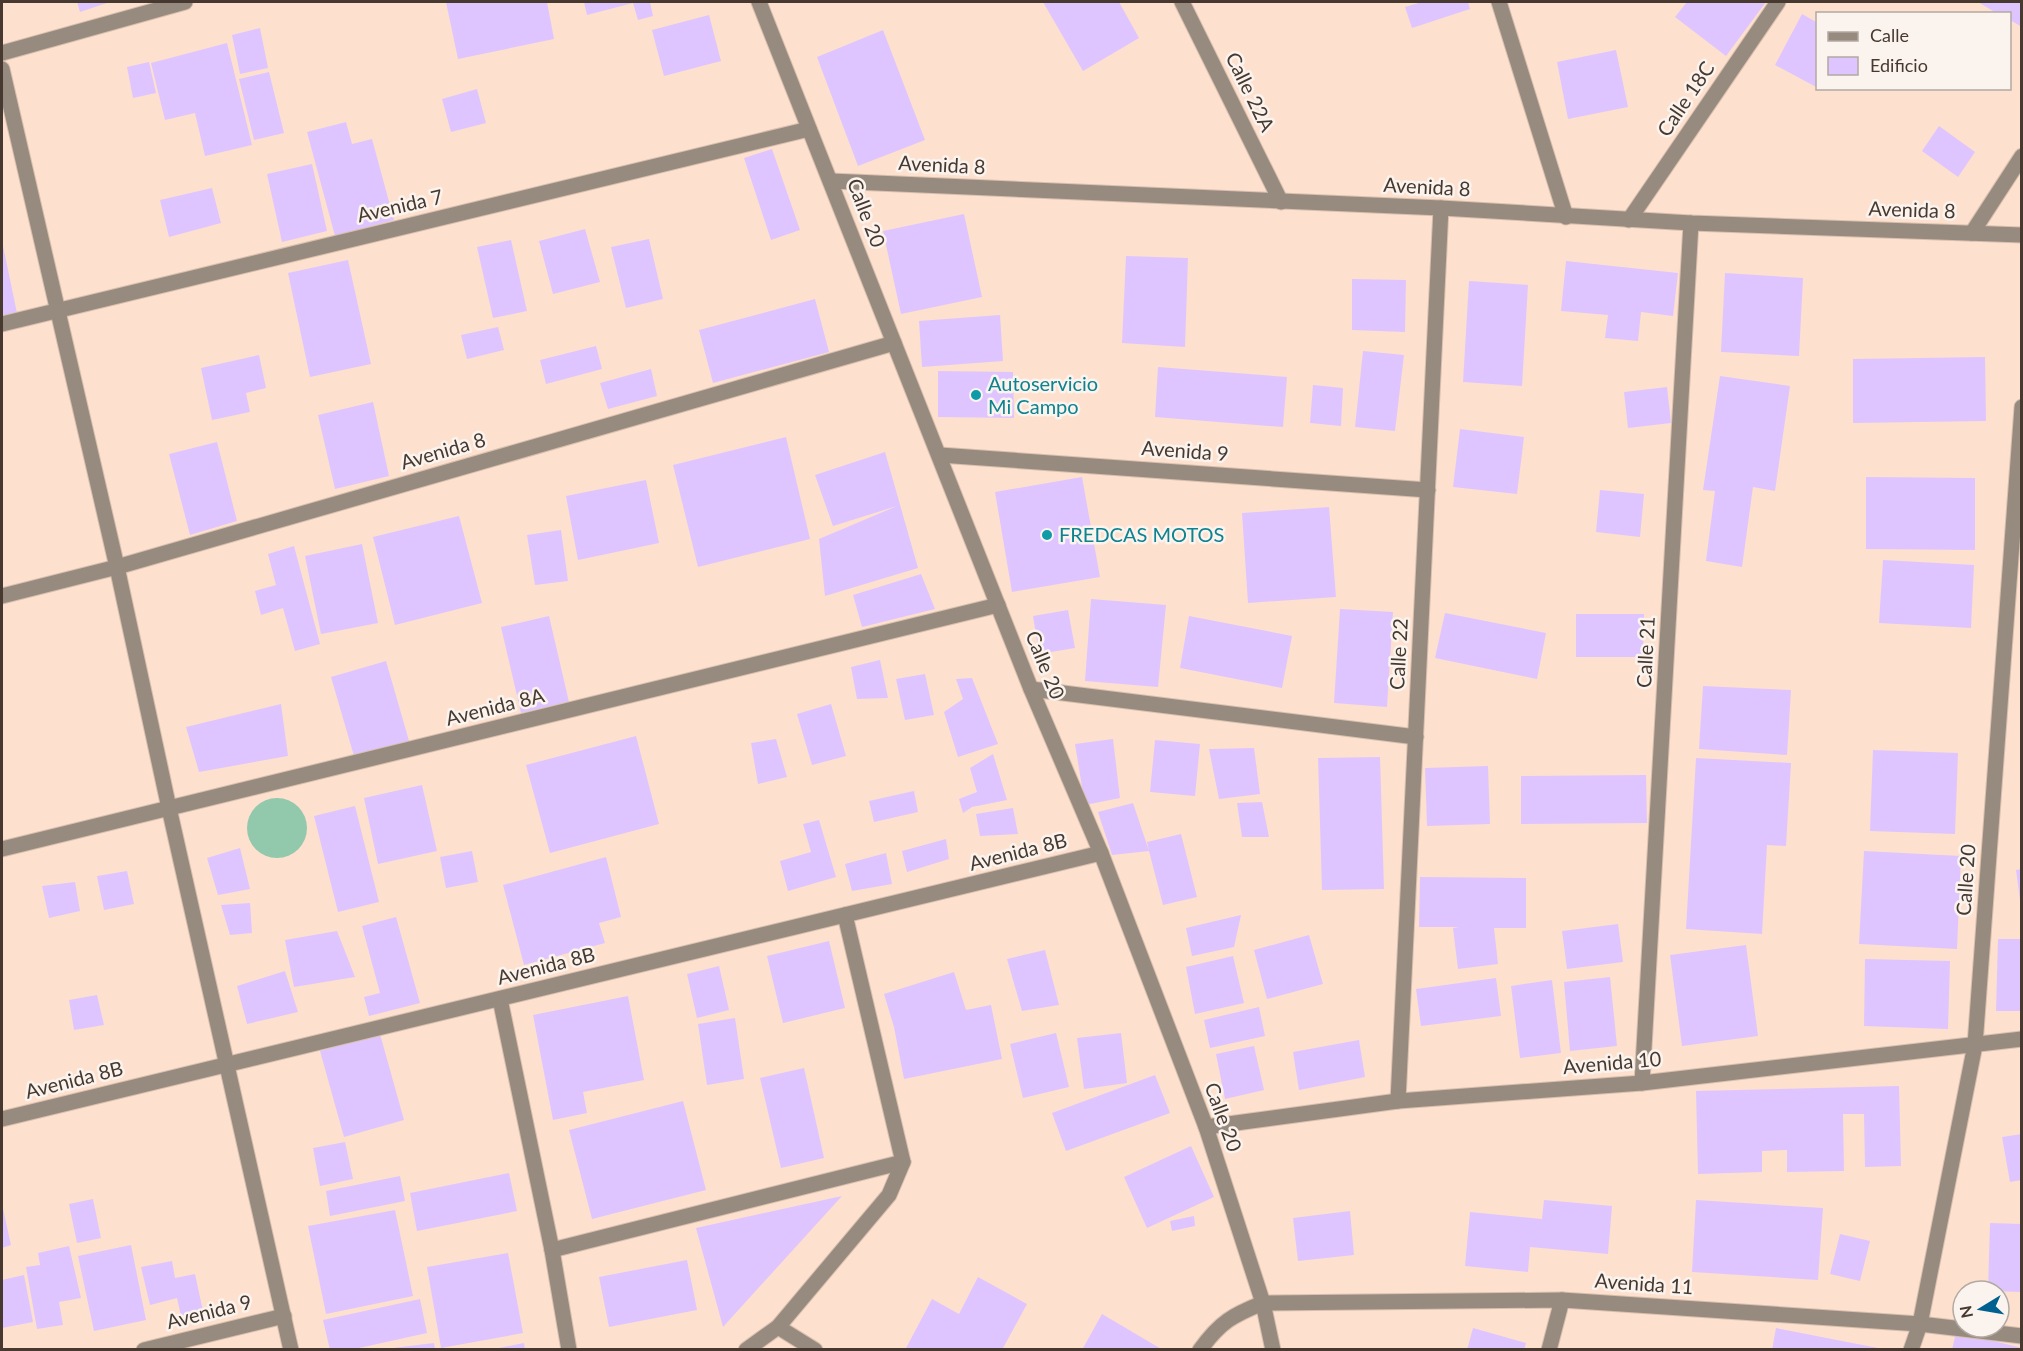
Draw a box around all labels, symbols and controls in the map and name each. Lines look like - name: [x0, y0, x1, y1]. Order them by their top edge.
- legend: [1816, 12, 2011, 90]
- text: Calle: [1870, 24, 1909, 46]
- street label: Calle 22A: [1221, 48, 1281, 136]
- text: Edificio: [1870, 54, 1928, 76]
- street label: Calle 18C: [1651, 57, 1719, 140]
- street label: Avenida 8: [898, 150, 986, 178]
- street label: Avenida 8: [1383, 172, 1471, 200]
- street label: Calle 20: [843, 175, 891, 250]
- street label: Avenida 7: [355, 184, 445, 227]
- street label: Avenida 8: [1868, 195, 1956, 223]
- place label: Autoservicio Mi Campo: [988, 371, 1098, 418]
- marker: Autoservicio Mi Campo: [969, 388, 983, 402]
- street label: Avenida 8: [398, 426, 488, 474]
- street label: Avenida 9: [1141, 435, 1229, 465]
- place label: FREDCAS MOTOS: [1059, 522, 1224, 546]
- marker: FREDCAS MOTOS: [1040, 528, 1054, 542]
- street label: Calle 21: [1631, 616, 1659, 688]
- street label: Calle 22: [1384, 618, 1412, 690]
- street label: Calle 20: [1021, 627, 1070, 702]
- street label: Avenida 8A: [443, 682, 547, 730]
- street label: Avenida 8B: [966, 827, 1069, 875]
- street label: Calle 20: [1951, 843, 1979, 916]
- street label: Avenida 8B: [494, 941, 597, 989]
- street label: Avenida 10: [1562, 1046, 1662, 1078]
- street label: Avenida 8B: [22, 1055, 125, 1103]
- street label: Calle 20: [1200, 1079, 1247, 1154]
- street label: Avenida 11: [1594, 1268, 1694, 1298]
- north arrow: [1951, 1279, 2011, 1339]
- street label: Avenida 9: [164, 1289, 254, 1333]
- text: N: [1955, 1304, 1976, 1320]

